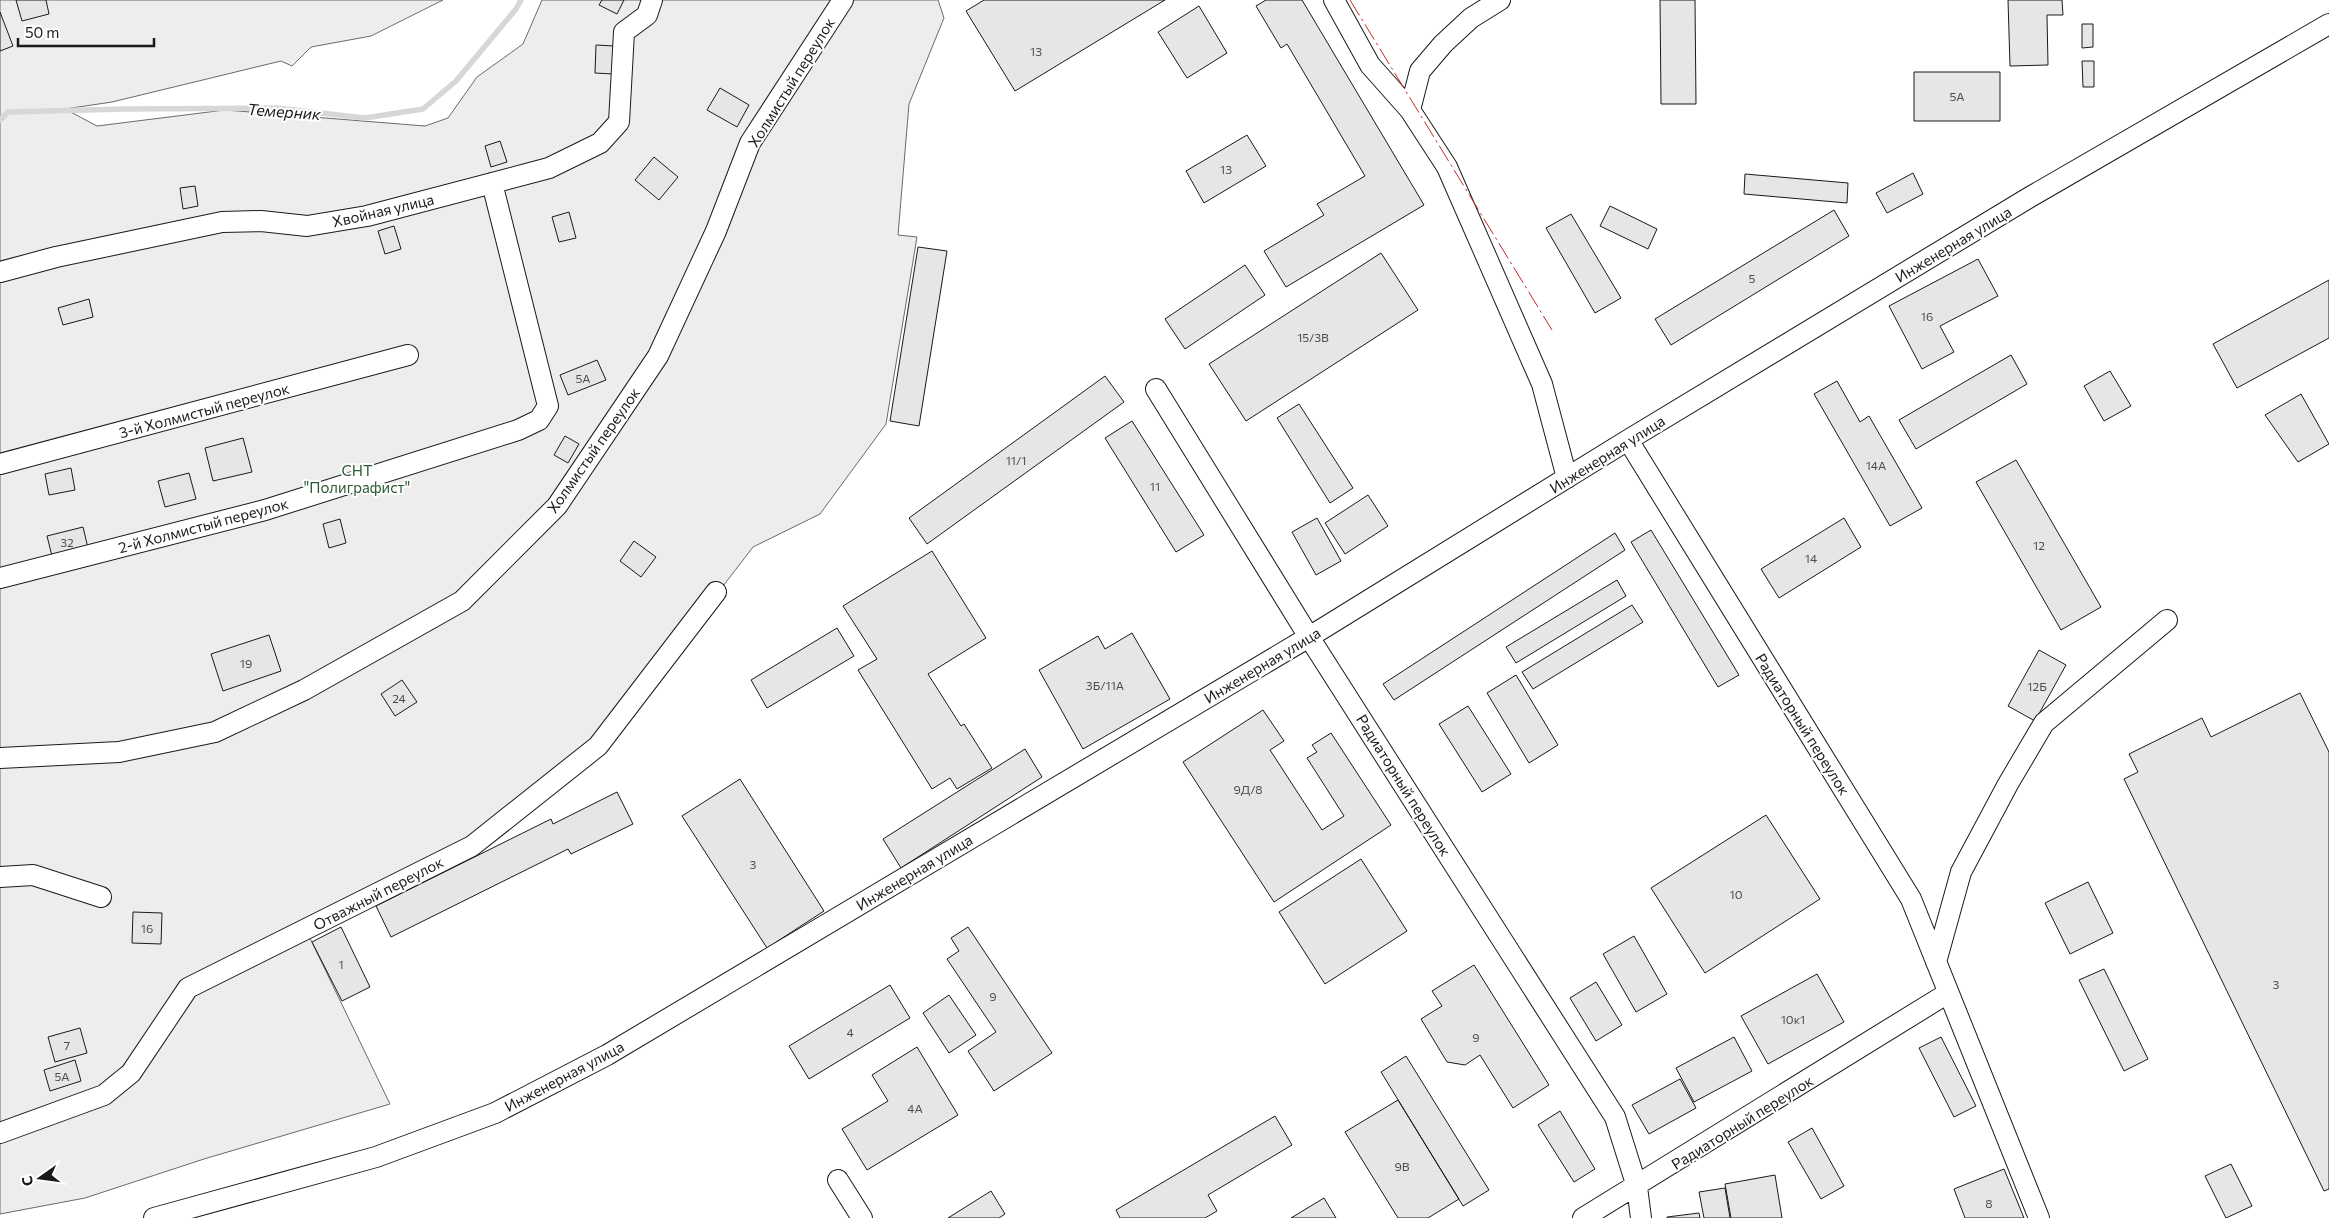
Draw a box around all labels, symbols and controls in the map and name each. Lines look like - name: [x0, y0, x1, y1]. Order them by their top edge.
- street label: Холмистый переулок: [744, 14, 838, 150]
- scale bar: [18, 15, 154, 47]
- text: 50 m: [25, 23, 59, 41]
- house number: 13: [1030, 44, 1042, 58]
- house number: 5А: [1950, 89, 1964, 103]
- water label: Темерник: [247, 99, 322, 123]
- house number: 13: [1220, 162, 1232, 176]
- street label: Хвойная улица: [330, 190, 436, 230]
- street label: Инженерная улица: [1892, 202, 2014, 286]
- house number: 5: [1749, 271, 1756, 285]
- house number: 16: [1921, 309, 1933, 323]
- house number: 15/3В: [1297, 330, 1329, 344]
- house number: 5А: [576, 371, 590, 385]
- street label: 3-й Холмистый переулок: [117, 379, 291, 441]
- street label: Холмистый переулок: [543, 384, 643, 516]
- street label: Инженерная улица: [1546, 411, 1668, 497]
- house number: 11/1: [1006, 453, 1026, 467]
- house number: 14А: [1866, 458, 1886, 472]
- park label: СНТ "Полиграфист": [304, 461, 410, 496]
- house number: 11: [1150, 479, 1160, 493]
- street label: 2-й Холмистый переулок: [116, 494, 290, 556]
- house number: 32: [60, 535, 74, 549]
- house number: 12: [2033, 538, 2045, 552]
- house number: 14: [1805, 551, 1817, 565]
- street label: Инженерная улица: [1201, 623, 1323, 707]
- street label: Радиаторный переулок: [1752, 650, 1854, 798]
- house number: 19: [240, 656, 252, 670]
- house number: 3Б/11А: [1086, 678, 1124, 692]
- house number: 12Б: [2027, 679, 2047, 693]
- house number: 24: [392, 691, 406, 705]
- street label: Радиаторный переулок: [1353, 711, 1455, 859]
- house number: 9Д/8: [1234, 782, 1262, 796]
- street label: Инженерная улица: [853, 830, 975, 914]
- street label: Отважный переулок: [310, 852, 446, 934]
- house number: 3: [750, 857, 757, 871]
- house number: 10: [1730, 887, 1743, 901]
- house number: 16: [141, 921, 153, 935]
- house number: 1: [338, 957, 344, 971]
- house number: 3: [2273, 977, 2280, 991]
- house number: 9: [989, 989, 997, 1003]
- house number: 10к1: [1781, 1012, 1805, 1026]
- house number: 4: [846, 1025, 854, 1039]
- house number: 9: [1472, 1030, 1480, 1044]
- street label: Инженерная улица: [501, 1037, 627, 1115]
- house number: 7: [64, 1038, 70, 1052]
- house number: 5А: [55, 1069, 69, 1083]
- street label: Радиаторный переулок: [1668, 1071, 1816, 1173]
- house number: 4А: [907, 1101, 923, 1115]
- north arrow: [15, 1153, 65, 1203]
- house number: 9В: [1394, 1159, 1410, 1173]
- text: С: [17, 1175, 36, 1188]
- house number: 8: [1985, 1196, 1993, 1210]

